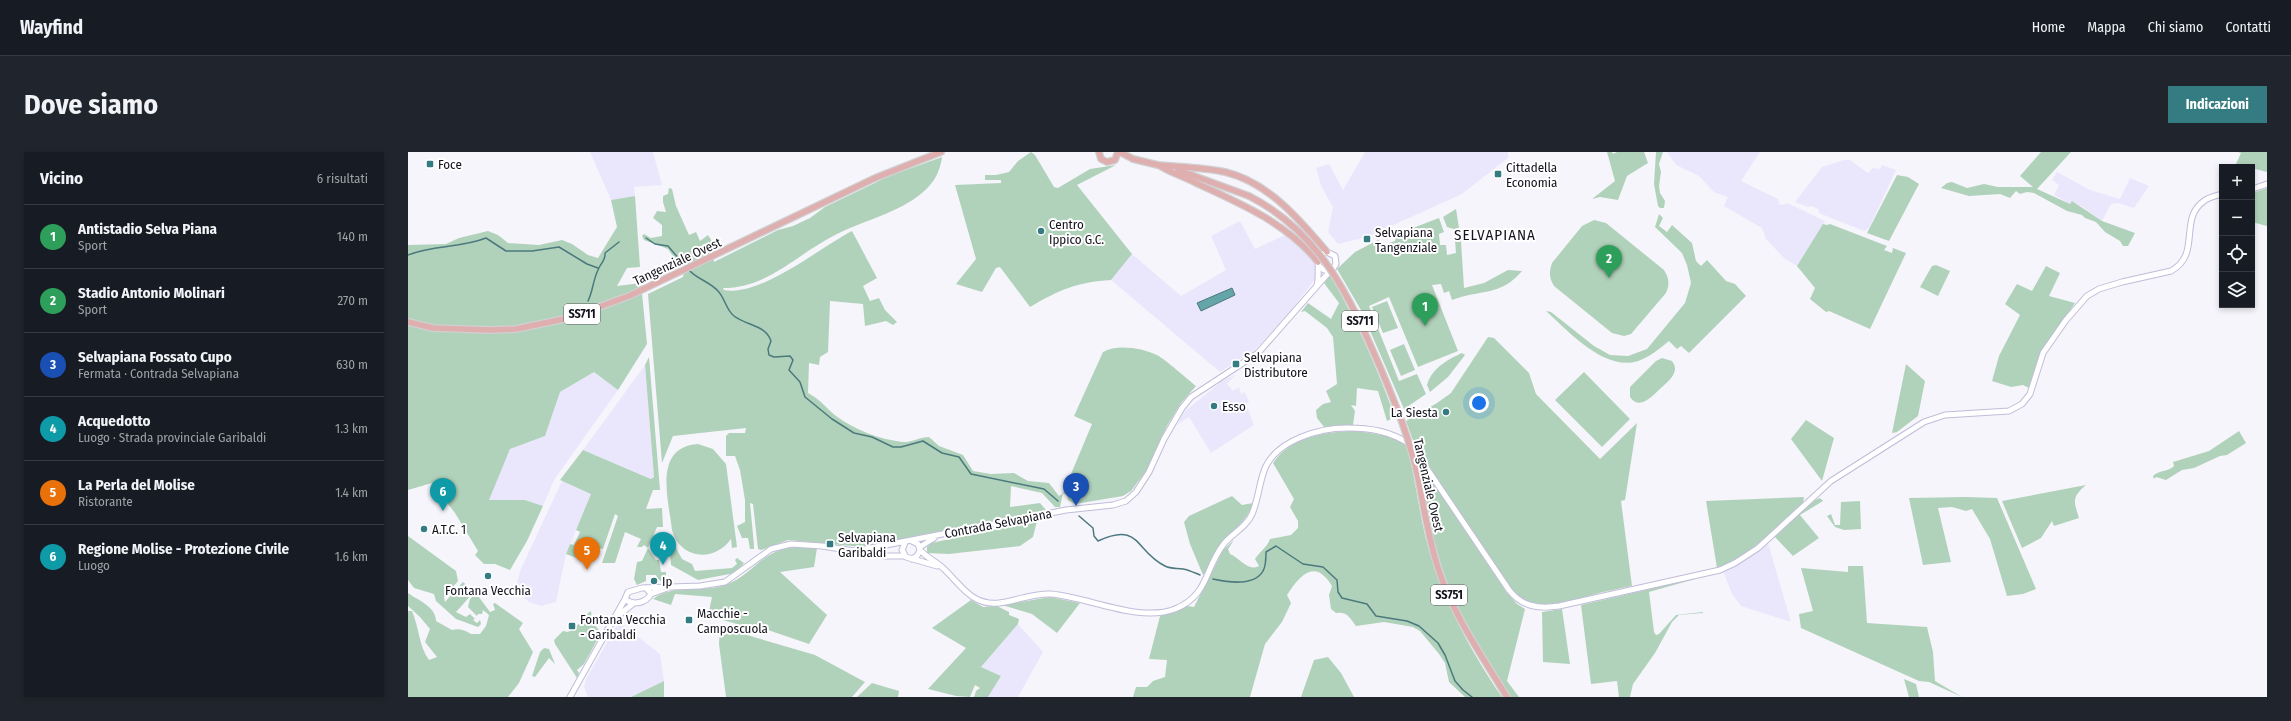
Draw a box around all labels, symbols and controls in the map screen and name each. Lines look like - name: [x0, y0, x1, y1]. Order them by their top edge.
- text: Wayfind: [20, 16, 83, 39]
- text: Home: [2032, 19, 2065, 36]
- text: Mappa: [2087, 19, 2126, 36]
- text: Chi siamo: [2148, 19, 2203, 36]
- text: Contatti: [2225, 19, 2271, 36]
- button: Indicazioni: [2168, 86, 2267, 123]
- text: Dove siamo: [24, 88, 158, 121]
- place label: Foce: [438, 157, 462, 172]
- marker: Foce: [425, 159, 435, 169]
- place label: Cittadella Economia: [1506, 160, 1557, 190]
- map controls: [2219, 164, 2255, 308]
- button: +: [2219, 164, 2255, 200]
- text: Vicino: [40, 168, 83, 189]
- marker: Cittadella Economia: [1493, 169, 1503, 179]
- text: 6 risultati: [317, 171, 368, 186]
- button: −: [2219, 200, 2255, 236]
- place label: Centro Ippico G.C.: [1049, 217, 1104, 247]
- text: Antistadio Selva Piana: [78, 220, 217, 238]
- place label: Selvapiana Tangenziale: [1375, 225, 1437, 255]
- marker: Centro Ippico G.C.: [1036, 226, 1046, 236]
- district label: SELVAPIANA: [1454, 226, 1536, 244]
- text: 1: [50, 229, 56, 244]
- text: 140 m: [337, 229, 368, 244]
- street label: Tangenziale Ovest: [631, 234, 724, 288]
- marker: Selvapiana Tangenziale: [1362, 234, 1372, 244]
- button: locate: [2219, 236, 2255, 272]
- text: Sport: [78, 238, 107, 253]
- pin: 2: [1596, 245, 1622, 278]
- button: layers: [2219, 272, 2255, 308]
- text: Stadio Antonio Molinari: [78, 284, 225, 302]
- text: 2: [50, 293, 56, 308]
- text: 270 m: [337, 293, 368, 308]
- pin: 1: [1412, 293, 1438, 326]
- text: Sport: [78, 302, 107, 317]
- road number: SS711: [564, 304, 600, 324]
- road number: SS711: [1342, 311, 1378, 331]
- text: Selvapiana Fossato Cupo: [78, 348, 232, 366]
- place label: Selvapiana Distributore: [1244, 350, 1308, 380]
- text: 3: [50, 357, 56, 372]
- text: 630 m: [336, 357, 368, 372]
- marker: Selvapiana Distributore: [1231, 359, 1241, 369]
- text: Fermata · Contrada Selvapiana: [78, 366, 239, 381]
- your location: [1469, 393, 1489, 413]
- place label: Esso: [1222, 399, 1246, 414]
- marker: Esso: [1209, 401, 1219, 411]
- place label: La Siesta: [1391, 405, 1438, 420]
- marker: La Siesta: [1441, 407, 1451, 417]
- text: Acquedotto: [78, 412, 150, 430]
- text: 4: [50, 421, 56, 436]
- text: 1.3 km: [335, 421, 368, 436]
- text: Luogo · Strada provinciale Garibaldi: [78, 430, 266, 445]
- street label: Tangenziale Ovest: [1410, 437, 1447, 534]
- pin: 3: [1063, 473, 1089, 506]
- text: La Perla del Molise: [78, 476, 195, 494]
- pin: 6: [430, 478, 456, 511]
- text: 5: [50, 485, 56, 500]
- text: 1.4 km: [335, 485, 368, 500]
- text: Ristorante: [78, 494, 133, 509]
- street label: Contrada Selvapiana: [943, 506, 1053, 541]
- place label: A.T.C. 1: [432, 522, 466, 537]
- marker: A.T.C. 1: [419, 524, 429, 534]
- place label: Selvapiana Garibaldi: [838, 530, 896, 560]
- pin: 4: [650, 532, 676, 565]
- pin: 5: [574, 537, 600, 570]
- marker: Selvapiana Garibaldi: [825, 539, 835, 549]
- text: Regione Molise - Protezione Civile: [78, 540, 289, 558]
- text: 6: [50, 549, 56, 564]
- text: 1.6 km: [335, 549, 368, 564]
- text: Luogo: [78, 558, 110, 573]
- marker: Fontana Vecchia: [483, 571, 493, 581]
- place label: Ip: [662, 574, 672, 589]
- marker: Ip: [649, 576, 659, 586]
- place label: Fontana Vecchia: [445, 583, 531, 598]
- road number: SS751: [1431, 585, 1467, 605]
- place label: Macchie - Camposcuola: [697, 606, 768, 636]
- place label: Fontana Vecchia - Garibaldi: [580, 612, 666, 642]
- marker: Macchie - Camposcuola: [684, 615, 694, 625]
- marker: Fontana Vecchia - Garibaldi: [567, 621, 577, 631]

